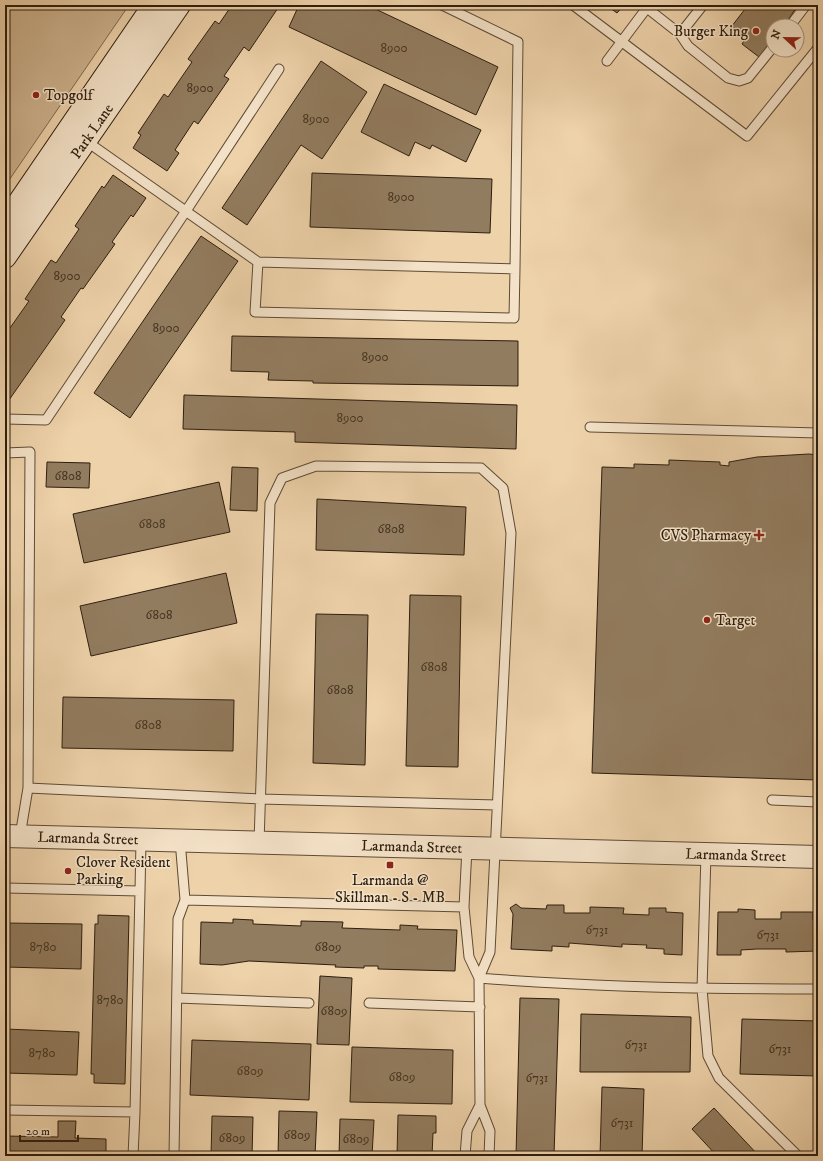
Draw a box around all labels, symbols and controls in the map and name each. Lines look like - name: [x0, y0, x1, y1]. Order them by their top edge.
- north arrow: [765, 18, 805, 58]
- place label: Burger King: [674, 22, 749, 41]
- marker: Burger King: [751, 26, 761, 36]
- text: N: [768, 28, 785, 41]
- house number: 8900: [381, 40, 407, 56]
- house number: 8900: [187, 80, 213, 96]
- place label: Topgolf: [44, 86, 95, 105]
- marker: Topgolf: [31, 90, 41, 100]
- street label: Park Lane: [67, 100, 118, 162]
- house number: 8900: [303, 111, 329, 127]
- house number: 8900: [388, 189, 414, 205]
- house number: 8900: [54, 268, 80, 284]
- house number: 8900: [153, 320, 179, 336]
- house number: 8900: [362, 349, 388, 365]
- house number: 8900: [337, 410, 363, 426]
- house number: 6808: [55, 468, 81, 484]
- house number: 6808: [139, 516, 165, 532]
- house number: 6808: [378, 521, 404, 537]
- place label: CVS Pharmacy: [661, 526, 752, 545]
- marker: CVS Pharmacy: [754, 530, 764, 540]
- house number: 6808: [146, 607, 172, 623]
- place label: Target: [715, 611, 755, 630]
- marker: Target: [702, 615, 712, 625]
- house number: 6808: [421, 659, 447, 675]
- house number: 6808: [327, 682, 353, 698]
- house number: 6808: [135, 717, 161, 733]
- street label: Larmanda Street: [37, 828, 139, 849]
- street label: Larmanda Street: [361, 836, 463, 858]
- street label: Larmanda Street: [685, 845, 787, 866]
- place label: Clover Resident Parking: [76, 853, 171, 889]
- marker: Larmanda @ Skillman - S - MB: [385, 860, 395, 870]
- marker: Clover Resident Parking: [63, 866, 73, 876]
- place label: Larmanda @ Skillman - S - MB: [335, 871, 445, 907]
- house number: 6731: [585, 922, 609, 938]
- house number: 6731: [756, 927, 780, 943]
- house number: 8780: [30, 939, 56, 955]
- house number: 6809: [315, 939, 341, 955]
- house number: 8780: [97, 992, 123, 1008]
- house number: 6809: [321, 1003, 347, 1019]
- house number: 6731: [624, 1037, 648, 1053]
- house number: 6731: [768, 1041, 792, 1057]
- house number: 8780: [29, 1045, 55, 1061]
- house number: 6809: [237, 1063, 263, 1079]
- house number: 6809: [389, 1069, 415, 1085]
- house number: 6731: [525, 1070, 549, 1086]
- house number: 6731: [610, 1115, 634, 1131]
- scale bar: [20, 1117, 78, 1143]
- text: 20 m: [26, 1124, 50, 1139]
- house number: 6809: [284, 1127, 310, 1143]
- house number: 6809: [219, 1130, 245, 1146]
- house number: 6809: [343, 1131, 369, 1147]

